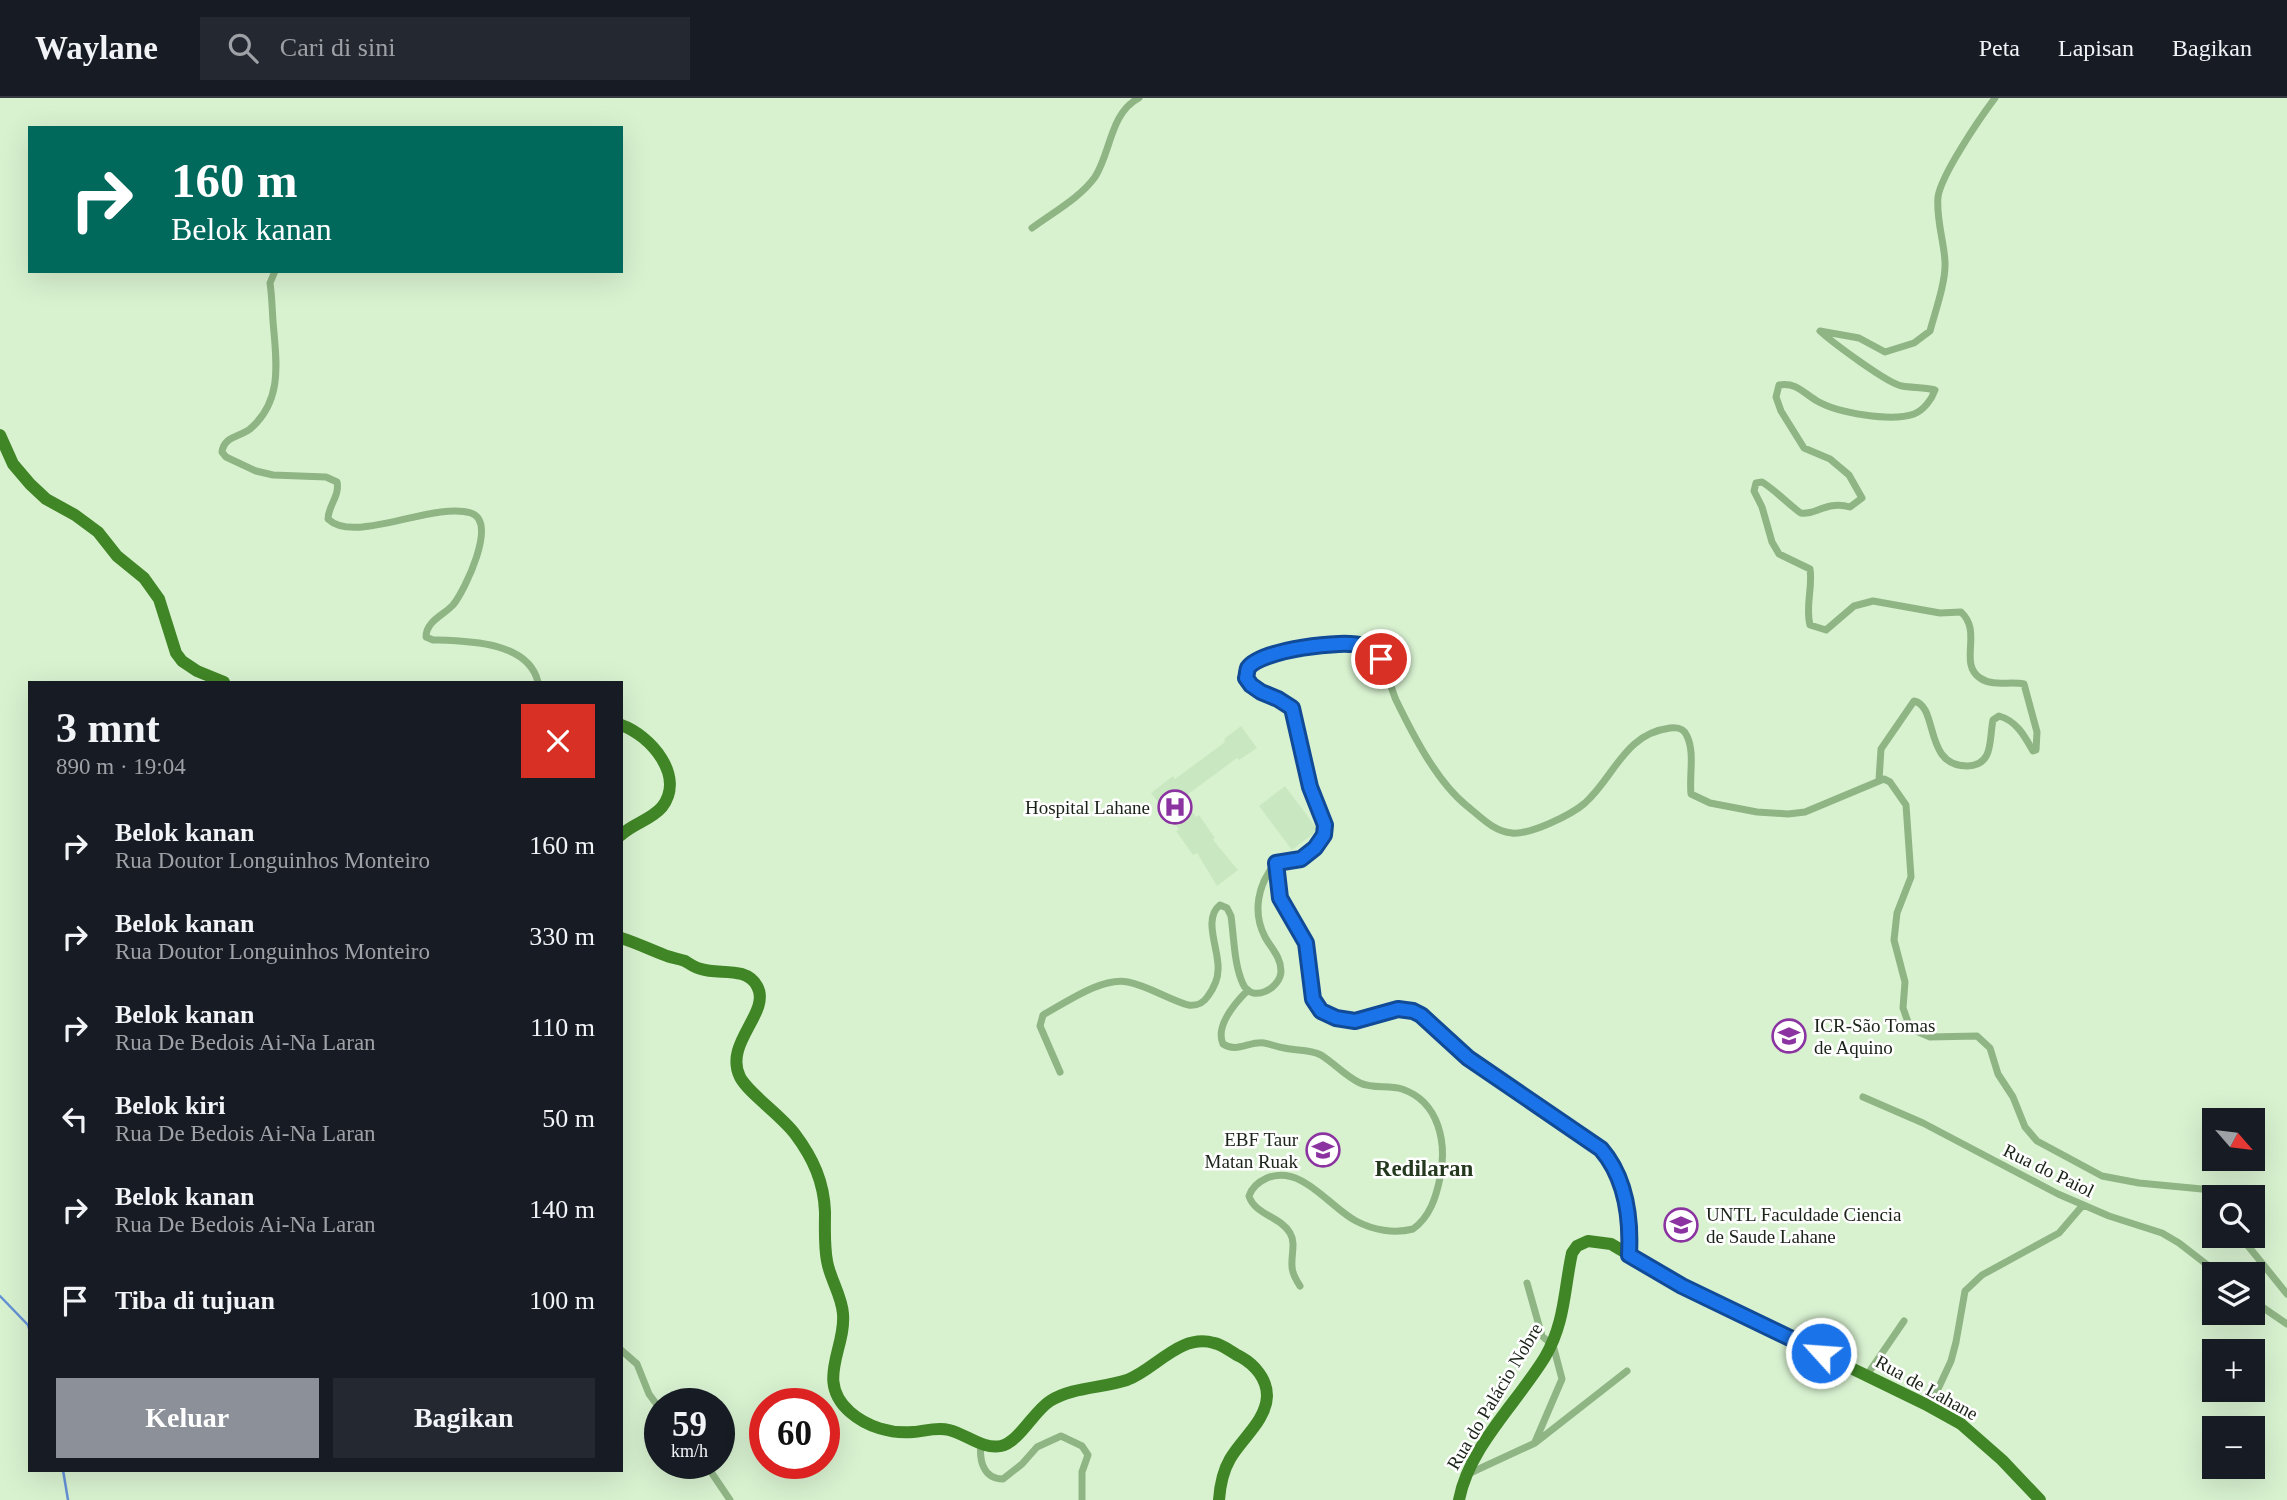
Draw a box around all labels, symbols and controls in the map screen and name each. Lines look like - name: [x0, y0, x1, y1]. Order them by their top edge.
- search box: [200, 17, 690, 80]
- icon: search: [224, 29, 262, 67]
- text: Waylane: [35, 30, 158, 66]
- text: Cari di sini: [280, 33, 395, 62]
- text: Peta: [1979, 35, 2020, 61]
- text: Lapisan: [2058, 35, 2134, 61]
- text: Bagikan: [2172, 35, 2252, 61]
- text: 160 m: [171, 153, 298, 208]
- icon: right: [56, 154, 147, 245]
- text: Belok kanan: [171, 211, 332, 247]
- pin: [1351, 629, 1411, 689]
- icon: arrive: [1362, 640, 1400, 678]
- button: close: [521, 704, 595, 778]
- text: 3 mnt: [56, 705, 160, 751]
- text: 890 m · 19:04: [56, 754, 186, 779]
- hospital icon: Hospital Lahane: [1156, 788, 1194, 826]
- place label: Hospital Lahane: [1025, 797, 1150, 818]
- text: Belok kanan: [115, 818, 254, 847]
- icon: right: [56, 827, 94, 865]
- text: 160 m: [529, 831, 595, 860]
- text: Rua Doutor Longuinhos Monteiro: [115, 848, 430, 873]
- text: Belok kanan: [115, 909, 254, 938]
- icon: right: [56, 918, 94, 956]
- text: 330 m: [529, 922, 595, 951]
- text: Rua Doutor Longuinhos Monteiro: [115, 939, 430, 964]
- text: Belok kanan: [115, 1000, 254, 1029]
- icon: right: [56, 1009, 94, 1047]
- text: 110 m: [530, 1013, 595, 1042]
- place label: ICR-São Tomas de Aquino: [1814, 1015, 1935, 1058]
- school or university icon: ICR-São Tomas de Aquino: [1770, 1017, 1808, 1055]
- text: Rua De Bedois Ai-Na Laran: [115, 1030, 376, 1055]
- text: Belok kiri: [115, 1091, 226, 1120]
- icon: left: [56, 1100, 94, 1138]
- text: 50 m: [542, 1104, 595, 1133]
- north arrow: [2202, 1108, 2264, 1171]
- map controls: [2202, 1108, 2265, 1479]
- text: Rua De Bedois Ai-Na Laran: [115, 1121, 376, 1146]
- place label: EBF Taur Matan Ruak: [1205, 1129, 1299, 1172]
- school or university icon: EBF Taur Matan Ruak: [1304, 1131, 1342, 1169]
- street label: Rua do Paiol: [2000, 1139, 2098, 1201]
- district label: Redilaran: [1375, 1156, 1473, 1181]
- text: Belok kanan: [115, 1182, 254, 1211]
- button: search: [2202, 1185, 2265, 1248]
- icon: right: [56, 1191, 94, 1229]
- text: 140 m: [529, 1195, 595, 1224]
- place label: UNTL Faculdade Ciencia de Saude Lahane: [1706, 1204, 1902, 1247]
- school or university icon: UNTL Faculdade Ciencia de Saude Lahane: [1662, 1206, 1700, 1244]
- text: Rua De Bedois Ai-Na Laran: [115, 1212, 376, 1237]
- button: layers: [2202, 1262, 2265, 1325]
- icon: arrive: [56, 1282, 94, 1320]
- text: Tiba di tujuan: [115, 1286, 275, 1315]
- text: 100 m: [529, 1286, 595, 1315]
- position arrow: [1784, 1316, 1858, 1390]
- street label: Rua do Palácio Nobre: [1442, 1319, 1547, 1473]
- button: +: [2202, 1339, 2265, 1402]
- street label: Rua de Lahane: [1872, 1351, 1982, 1424]
- button: Keluar: [56, 1378, 319, 1458]
- button: Bagikan: [333, 1378, 595, 1458]
- speed limit sign: 60: [749, 1388, 840, 1479]
- text: 59: [672, 1405, 707, 1444]
- button: −: [2202, 1416, 2265, 1479]
- text: km/h: [671, 1441, 708, 1461]

